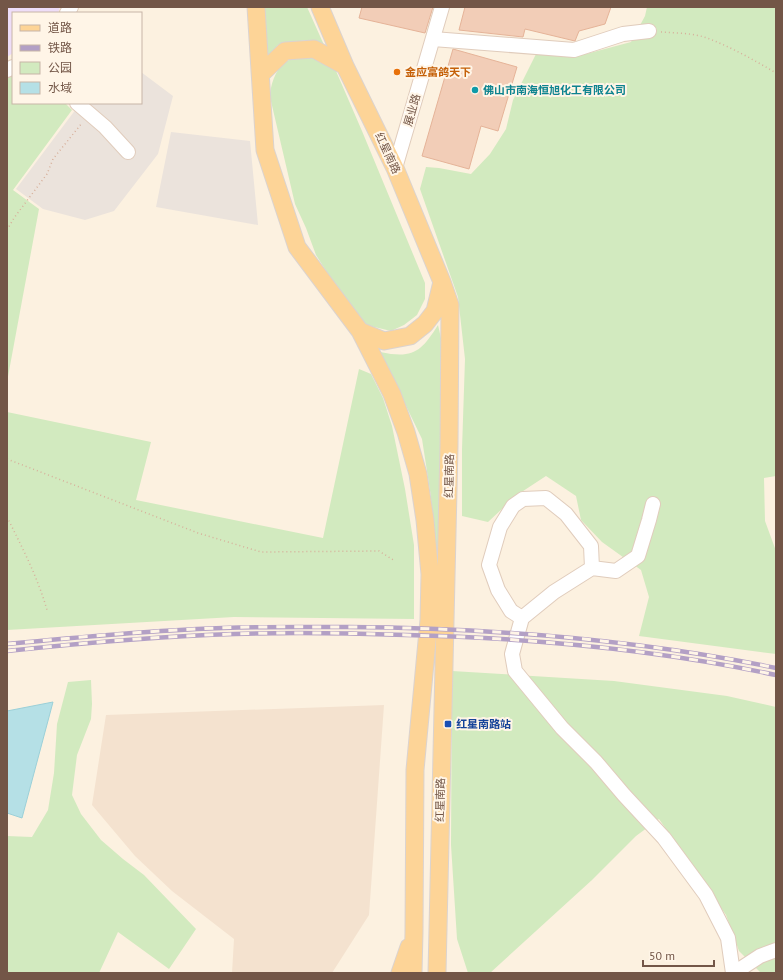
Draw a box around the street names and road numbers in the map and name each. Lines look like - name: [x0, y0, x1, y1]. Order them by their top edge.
- street label: 展业路: [401, 92, 423, 128]
- street label: 红星南路: [372, 130, 404, 176]
- street label: 红星南路: [442, 454, 456, 498]
- street label: 红星南路: [433, 778, 447, 822]

